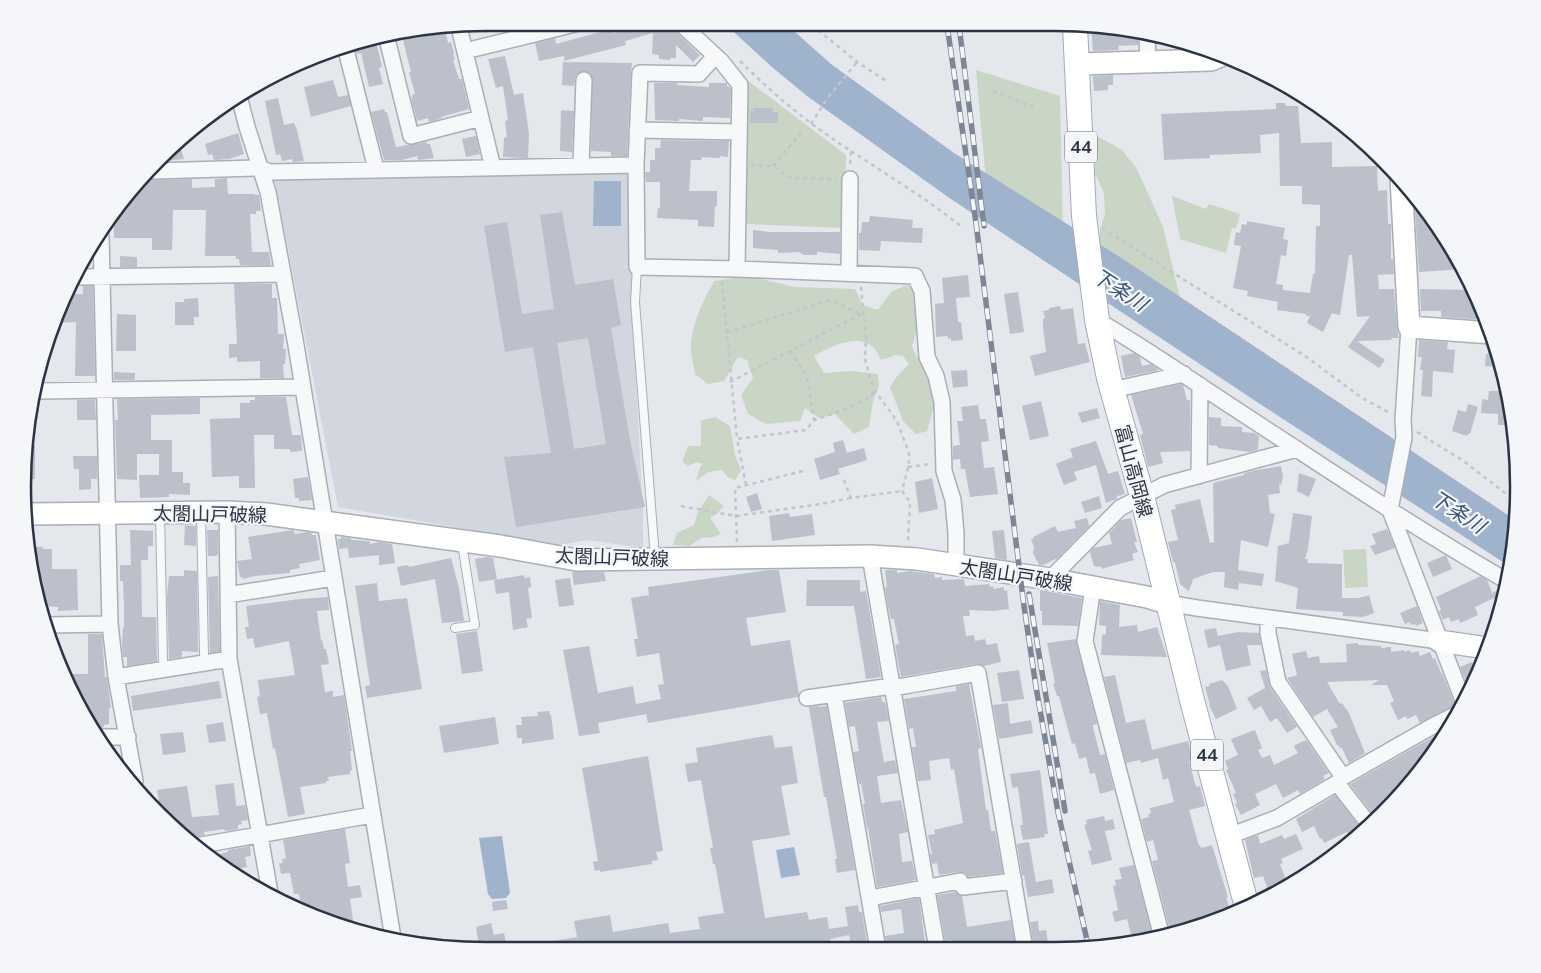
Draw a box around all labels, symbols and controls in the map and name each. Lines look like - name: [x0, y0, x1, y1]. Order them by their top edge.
- road number: 44: [1065, 132, 1097, 162]
- water label: 下条川: [1088, 263, 1154, 317]
- street label: 富山高岡線: [1110, 422, 1158, 520]
- water label: 下条川: [1426, 485, 1492, 539]
- street label: 太閤山戸破線: [153, 501, 267, 527]
- street label: 太閤山戸破線: [555, 543, 669, 571]
- street label: 太閤山戸破線: [958, 554, 1074, 596]
- road number: 44: [1191, 740, 1223, 770]

